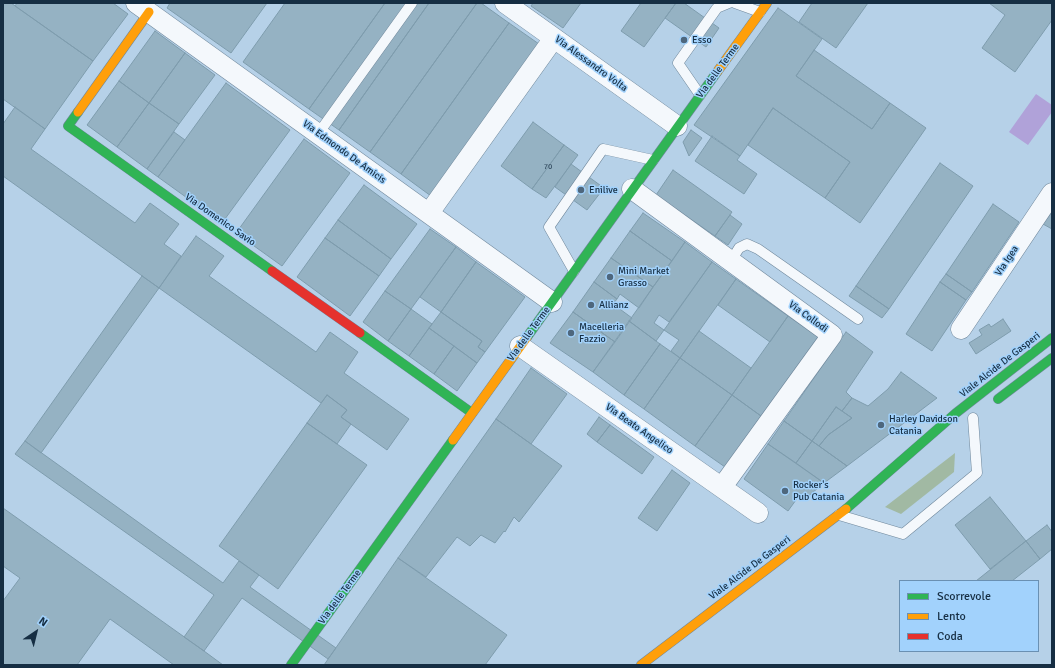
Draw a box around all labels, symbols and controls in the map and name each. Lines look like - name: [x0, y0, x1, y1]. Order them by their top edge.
- street label: Via Alessandro Volta: [552, 34, 630, 94]
- place label: Esso: [692, 34, 712, 46]
- marker: Esso: [679, 35, 689, 45]
- street label: Via delle Terme: [694, 41, 742, 101]
- street label: Via Edmondo De Amicis: [300, 118, 388, 186]
- house number: 70: [544, 162, 552, 172]
- place label: Enilive: [589, 184, 618, 196]
- marker: Enilive: [576, 185, 586, 195]
- street label: Via Domenico Savio: [182, 191, 258, 249]
- street label: Via Igea: [993, 244, 1021, 278]
- place label: Mini Market Grasso: [618, 265, 669, 288]
- marker: Mini Market Grasso: [605, 272, 615, 282]
- place label: Allianz: [599, 299, 628, 311]
- street label: Via Collodi: [786, 299, 830, 335]
- marker: Allianz: [586, 300, 596, 310]
- street label: Via delle Terme: [505, 304, 553, 364]
- place label: Macelleria Fazzio: [579, 321, 624, 344]
- marker: Macelleria Fazzio: [566, 328, 576, 338]
- street label: Viale Alcide De Gasperi: [957, 330, 1043, 400]
- street label: Via Beato Angelico: [603, 401, 675, 457]
- place label: Harley Davidson Catania: [889, 413, 958, 436]
- marker: Harley Davidson Catania: [876, 420, 886, 430]
- place label: Rocker's Pub Catania: [793, 479, 844, 502]
- marker: Rocker's Pub Catania: [780, 486, 790, 496]
- street label: Viale Alcide De Gasperi: [707, 533, 793, 603]
- street label: Via delle Terme: [316, 567, 364, 627]
- legend: [899, 580, 1039, 652]
- text: Scorrevole: [937, 589, 991, 604]
- text: Lento: [937, 609, 966, 624]
- north arrow: [16, 612, 56, 652]
- text: N: [36, 614, 50, 629]
- text: Coda: [937, 629, 963, 644]

